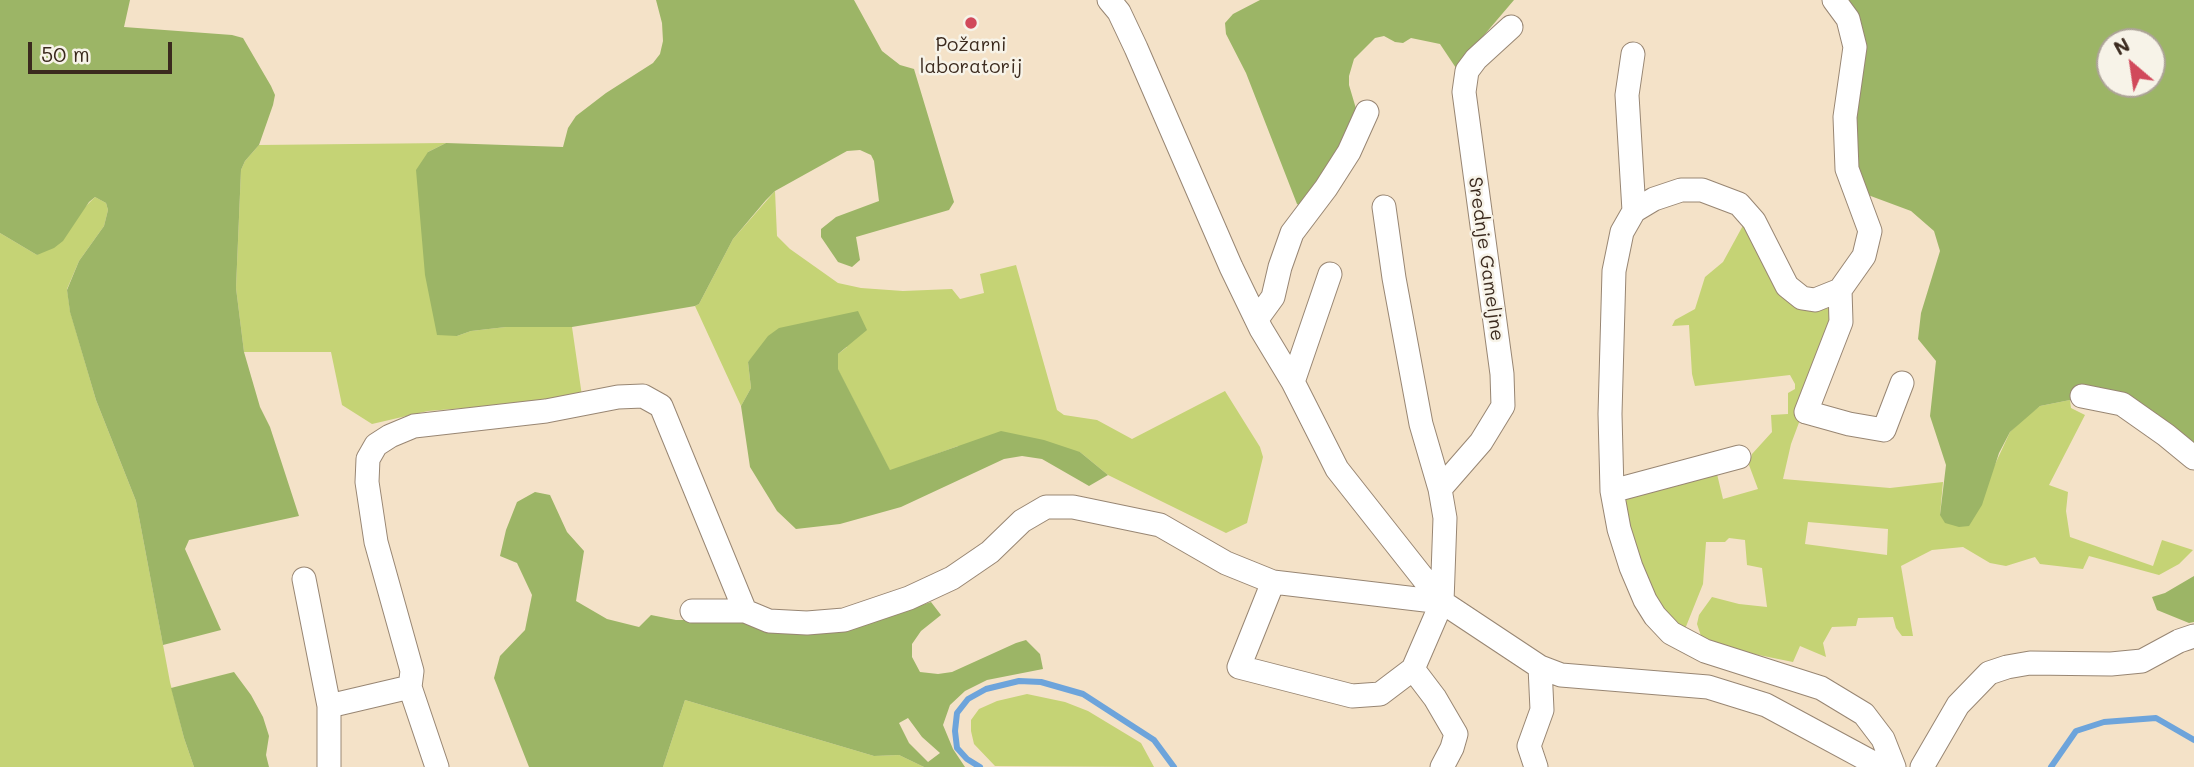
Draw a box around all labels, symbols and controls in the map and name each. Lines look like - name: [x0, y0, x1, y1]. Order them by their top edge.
- marker: Požarni laboratorij: [963, 15, 979, 31]
- scale bar: [32, 28, 175, 72]
- north arrow: [2096, 28, 2166, 98]
- text: N: [2109, 32, 2134, 60]
- place label: Požarni laboratorij: [920, 34, 1022, 78]
- text: 50 m: [41, 40, 90, 67]
- street label: Srednje Gameljne: [1463, 176, 1509, 342]

